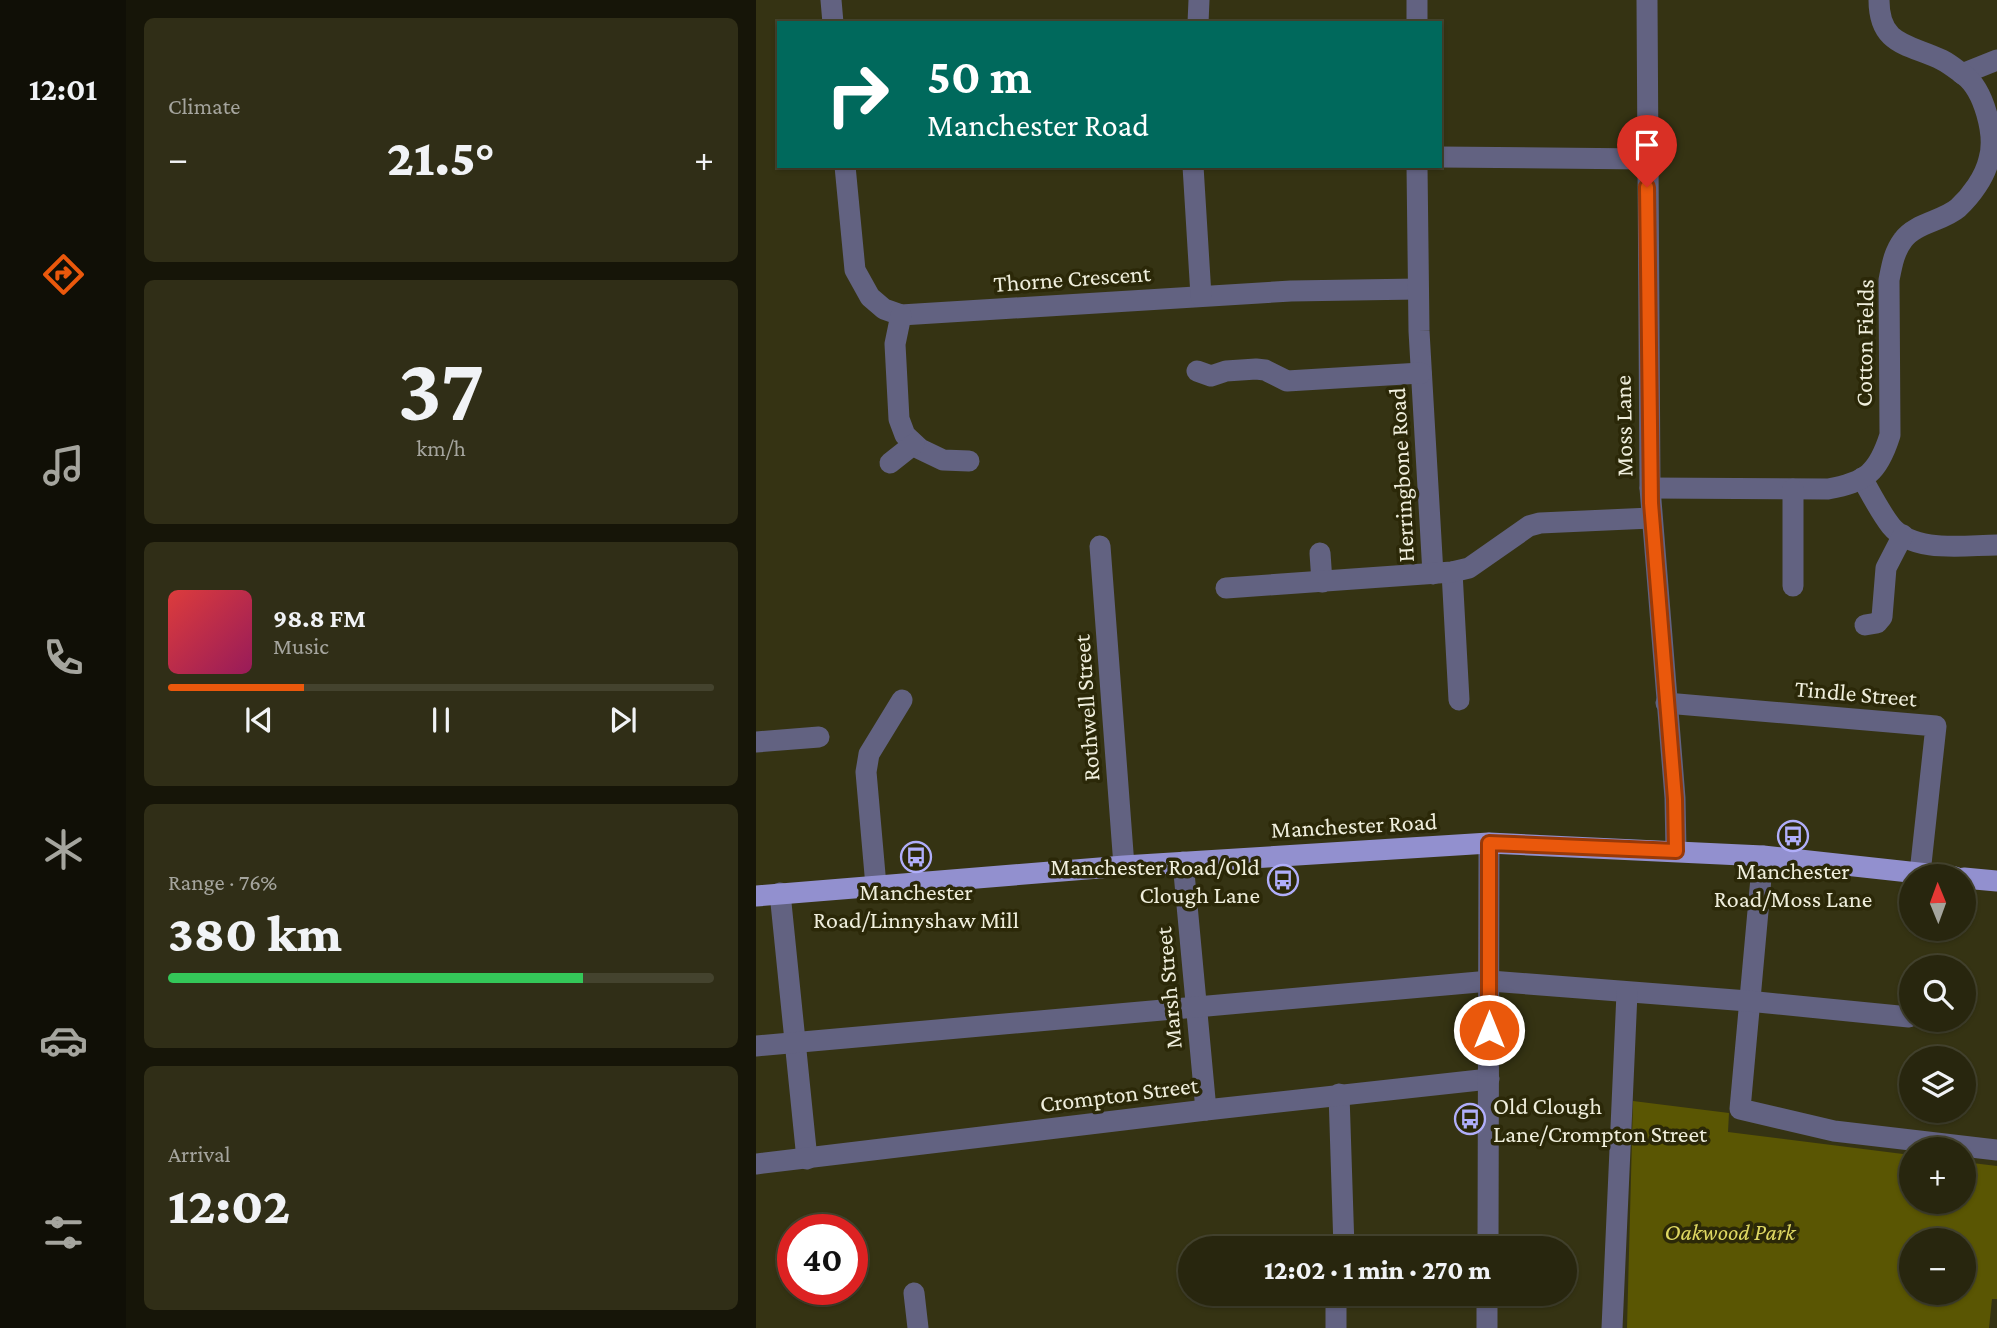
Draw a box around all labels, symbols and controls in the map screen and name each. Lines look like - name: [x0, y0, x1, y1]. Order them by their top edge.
- icon: right: [812, 49, 903, 140]
- text: 50 m: [927, 49, 1032, 104]
- text: 12:01: [29, 71, 97, 107]
- text: Climate: [168, 93, 240, 119]
- text: Manchester Road: [927, 107, 1149, 143]
- pin: [1617, 115, 1677, 187]
- icon: arrive: [1628, 126, 1666, 164]
- text: 21.5°: [387, 128, 495, 186]
- text: −: [168, 137, 188, 179]
- text: +: [694, 137, 714, 179]
- icon: directions: [39, 250, 88, 299]
- street label: Thorne Crescent: [992, 259, 1153, 297]
- street label: Cotton Fields: [1849, 279, 1879, 407]
- text: 37: [397, 338, 485, 440]
- street label: Moss Lane: [1609, 375, 1637, 477]
- street label: Herringbone Road: [1383, 387, 1419, 563]
- text: km/h: [416, 435, 466, 461]
- icon: music: [39, 441, 88, 490]
- text: 98.8 FM: [273, 604, 366, 633]
- icon: phone: [39, 633, 88, 682]
- text: Music: [273, 633, 329, 659]
- street label: Rothwell Street: [1067, 633, 1105, 782]
- street label: Tindle Street: [1794, 674, 1919, 712]
- icon: previous: [240, 701, 278, 739]
- icon: pause: [422, 701, 460, 739]
- icon: next: [604, 701, 642, 739]
- street label: Manchester Road: [1270, 807, 1438, 843]
- bus stop icon: Manchester Road/Moss Lane: [1776, 819, 1810, 853]
- icon: climate: [39, 825, 88, 874]
- bus stop icon: Manchester Road/Linnyshaw Mill: [899, 840, 933, 874]
- place label: Manchester Road/Old Clough Lane: [1050, 853, 1260, 908]
- place label: Manchester Road/Moss Lane: [1714, 857, 1872, 912]
- bus stop icon: Manchester Road/Old Clough Lane: [1266, 863, 1300, 897]
- north arrow: [1899, 864, 1976, 942]
- map controls: [1899, 864, 1976, 1305]
- text: Range · 76%: [168, 869, 277, 895]
- place label: Manchester Road/Linnyshaw Mill: [813, 878, 1019, 933]
- text: 380 km: [168, 904, 342, 962]
- street label: Marsh Street: [1149, 925, 1187, 1050]
- button: search: [1899, 955, 1976, 1032]
- position arrow: [1452, 993, 1526, 1067]
- icon: car: [39, 1016, 88, 1065]
- button: layers: [1899, 1046, 1976, 1123]
- street label: Crompton Street: [1038, 1071, 1201, 1117]
- place label: Old Clough Lane/Crompton Street: [1493, 1092, 1708, 1147]
- bus stop icon: Old Clough Lane/Crompton Street: [1453, 1102, 1487, 1136]
- button: +: [1899, 1137, 1976, 1214]
- text: Arrival: [168, 1141, 231, 1167]
- text: 12:02: [168, 1176, 290, 1234]
- icon: filters: [39, 1208, 88, 1257]
- speed limit sign: 40: [777, 1214, 868, 1305]
- park label: Oakwood Park: [1664, 1218, 1797, 1245]
- button: −: [1899, 1228, 1976, 1305]
- text: 12:02 · 1 min · 270 m: [1264, 1256, 1491, 1285]

